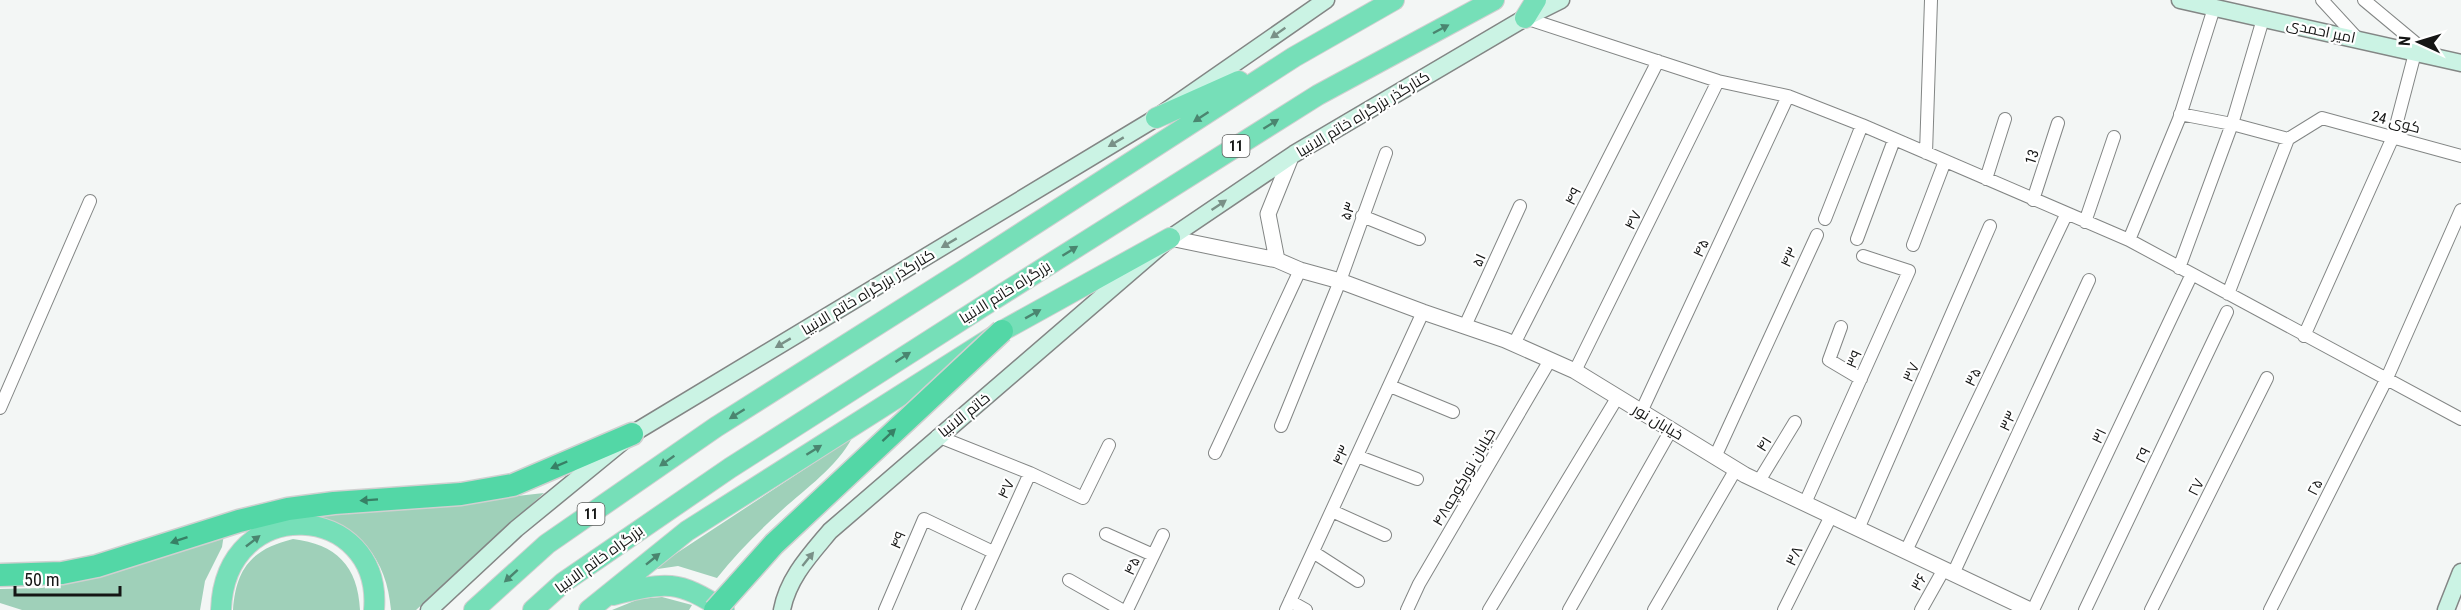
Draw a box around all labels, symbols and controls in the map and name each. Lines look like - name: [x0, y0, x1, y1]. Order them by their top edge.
- north arrow: [2389, 12, 2449, 72]
- street label: امیر احمدی: [2285, 15, 2357, 48]
- one-way arrow: [1432, 24, 1449, 34]
- one-way arrow: [1271, 27, 1287, 39]
- text: N: [2395, 35, 2414, 47]
- street label: کنارگذر بزرگراه خاتم الانبیا: [1293, 67, 1433, 162]
- street label: کوی 24: [2369, 107, 2422, 138]
- one-way arrow: [1192, 112, 1209, 123]
- one-way arrow: [1263, 119, 1279, 130]
- road number: 11: [1222, 135, 1250, 157]
- one-way arrow: [1108, 136, 1124, 147]
- street label: 13: [2021, 147, 2043, 167]
- street label: ۴۹: [1561, 184, 1585, 208]
- street label: ۵۳: [1336, 199, 1360, 223]
- one-way arrow: [1211, 200, 1227, 211]
- street label: ۴۷: [1621, 207, 1645, 233]
- street label: ۴۵: [1689, 236, 1713, 260]
- one-way arrow: [941, 237, 957, 248]
- street label: ۴۳: [1777, 244, 1801, 270]
- street label: کنارگذر بزرگراه خاتم الانبیا: [798, 245, 938, 340]
- one-way arrow: [1062, 245, 1078, 257]
- street label: ۵۱: [1468, 250, 1490, 270]
- street label: بزرگراه خاتم الانبیا: [956, 257, 1055, 328]
- one-way arrow: [1025, 309, 1042, 319]
- one-way arrow: [775, 338, 791, 349]
- street label: ۳۹: [1842, 347, 1866, 371]
- one-way arrow: [895, 352, 911, 363]
- street label: ۳۷: [1899, 359, 1923, 385]
- street label: ۳۵: [1961, 365, 1985, 389]
- street label: خاتم الانبیا: [935, 389, 994, 442]
- street label: خیابان نور: [1628, 399, 1686, 445]
- one-way arrow: [729, 408, 745, 419]
- street label: ۳۳: [1996, 408, 2020, 434]
- street label: خیابان نورکوچه۴۸: [1429, 425, 1500, 530]
- street label: ۳۱: [2088, 425, 2110, 447]
- one-way arrow: [882, 428, 897, 442]
- street label: ۴۱: [1752, 433, 1776, 455]
- street label: ۴۳: [1329, 442, 1353, 468]
- street label: ۲۹: [2131, 444, 2155, 466]
- one-way arrow: [806, 445, 822, 456]
- one-way arrow: [660, 455, 676, 467]
- one-way arrow: [550, 461, 568, 471]
- street label: ۲۷: [2184, 475, 2208, 499]
- street label: ۴۷: [994, 476, 1018, 502]
- street label: ۲۵: [2303, 476, 2327, 498]
- one-way arrow: [359, 495, 378, 505]
- road number: 11: [578, 503, 604, 525]
- street label: بزرگراه خاتم الانبیا: [552, 521, 647, 598]
- street label: ۴۹: [886, 528, 910, 552]
- one-way arrow: [170, 535, 188, 545]
- one-way arrow: [245, 535, 261, 548]
- street label: ۳۸: [1782, 543, 1806, 569]
- one-way arrow: [801, 551, 813, 566]
- one-way arrow: [645, 553, 661, 566]
- street label: ۴۵: [1120, 554, 1144, 578]
- scale bar: [15, 559, 120, 597]
- text: 50 m: [24, 569, 59, 590]
- one-way arrow: [504, 569, 519, 582]
- street label: ۳۶: [1907, 570, 1931, 594]

